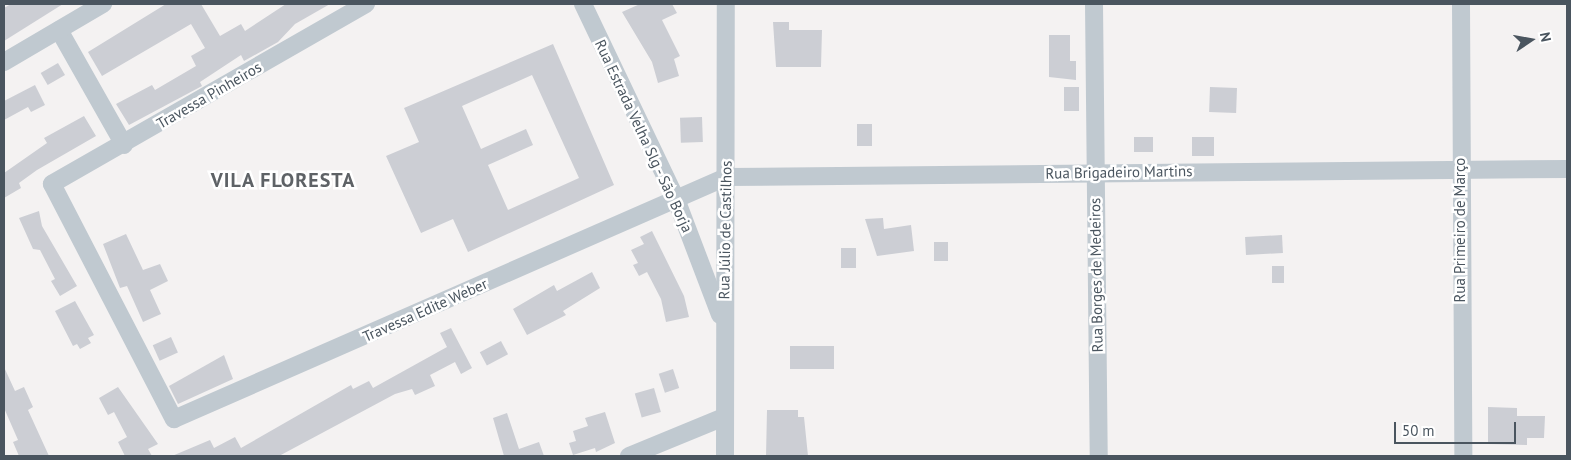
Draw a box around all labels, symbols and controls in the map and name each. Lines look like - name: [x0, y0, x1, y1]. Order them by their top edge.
- north arrow: [1506, 15, 1556, 65]
- text: N: [1536, 31, 1555, 43]
- street label: Rua Estrada Velha Slg - São Borja: [591, 35, 697, 237]
- street label: Travessa Pinheiros: [153, 58, 265, 132]
- street label: Rua Primeiro de Março: [1451, 158, 1469, 302]
- street label: Rua Júlio de Castilhos: [715, 160, 735, 300]
- street label: Rua Brigadeiro Martins: [1045, 162, 1193, 182]
- district label: VILA FLORESTA: [209, 168, 357, 192]
- street label: Rua Borges de Medeiros: [1086, 198, 1106, 352]
- street label: Travessa Edite Weber: [360, 274, 490, 346]
- scale bar: [1396, 412, 1518, 444]
- text: 50 m: [1402, 421, 1435, 440]

